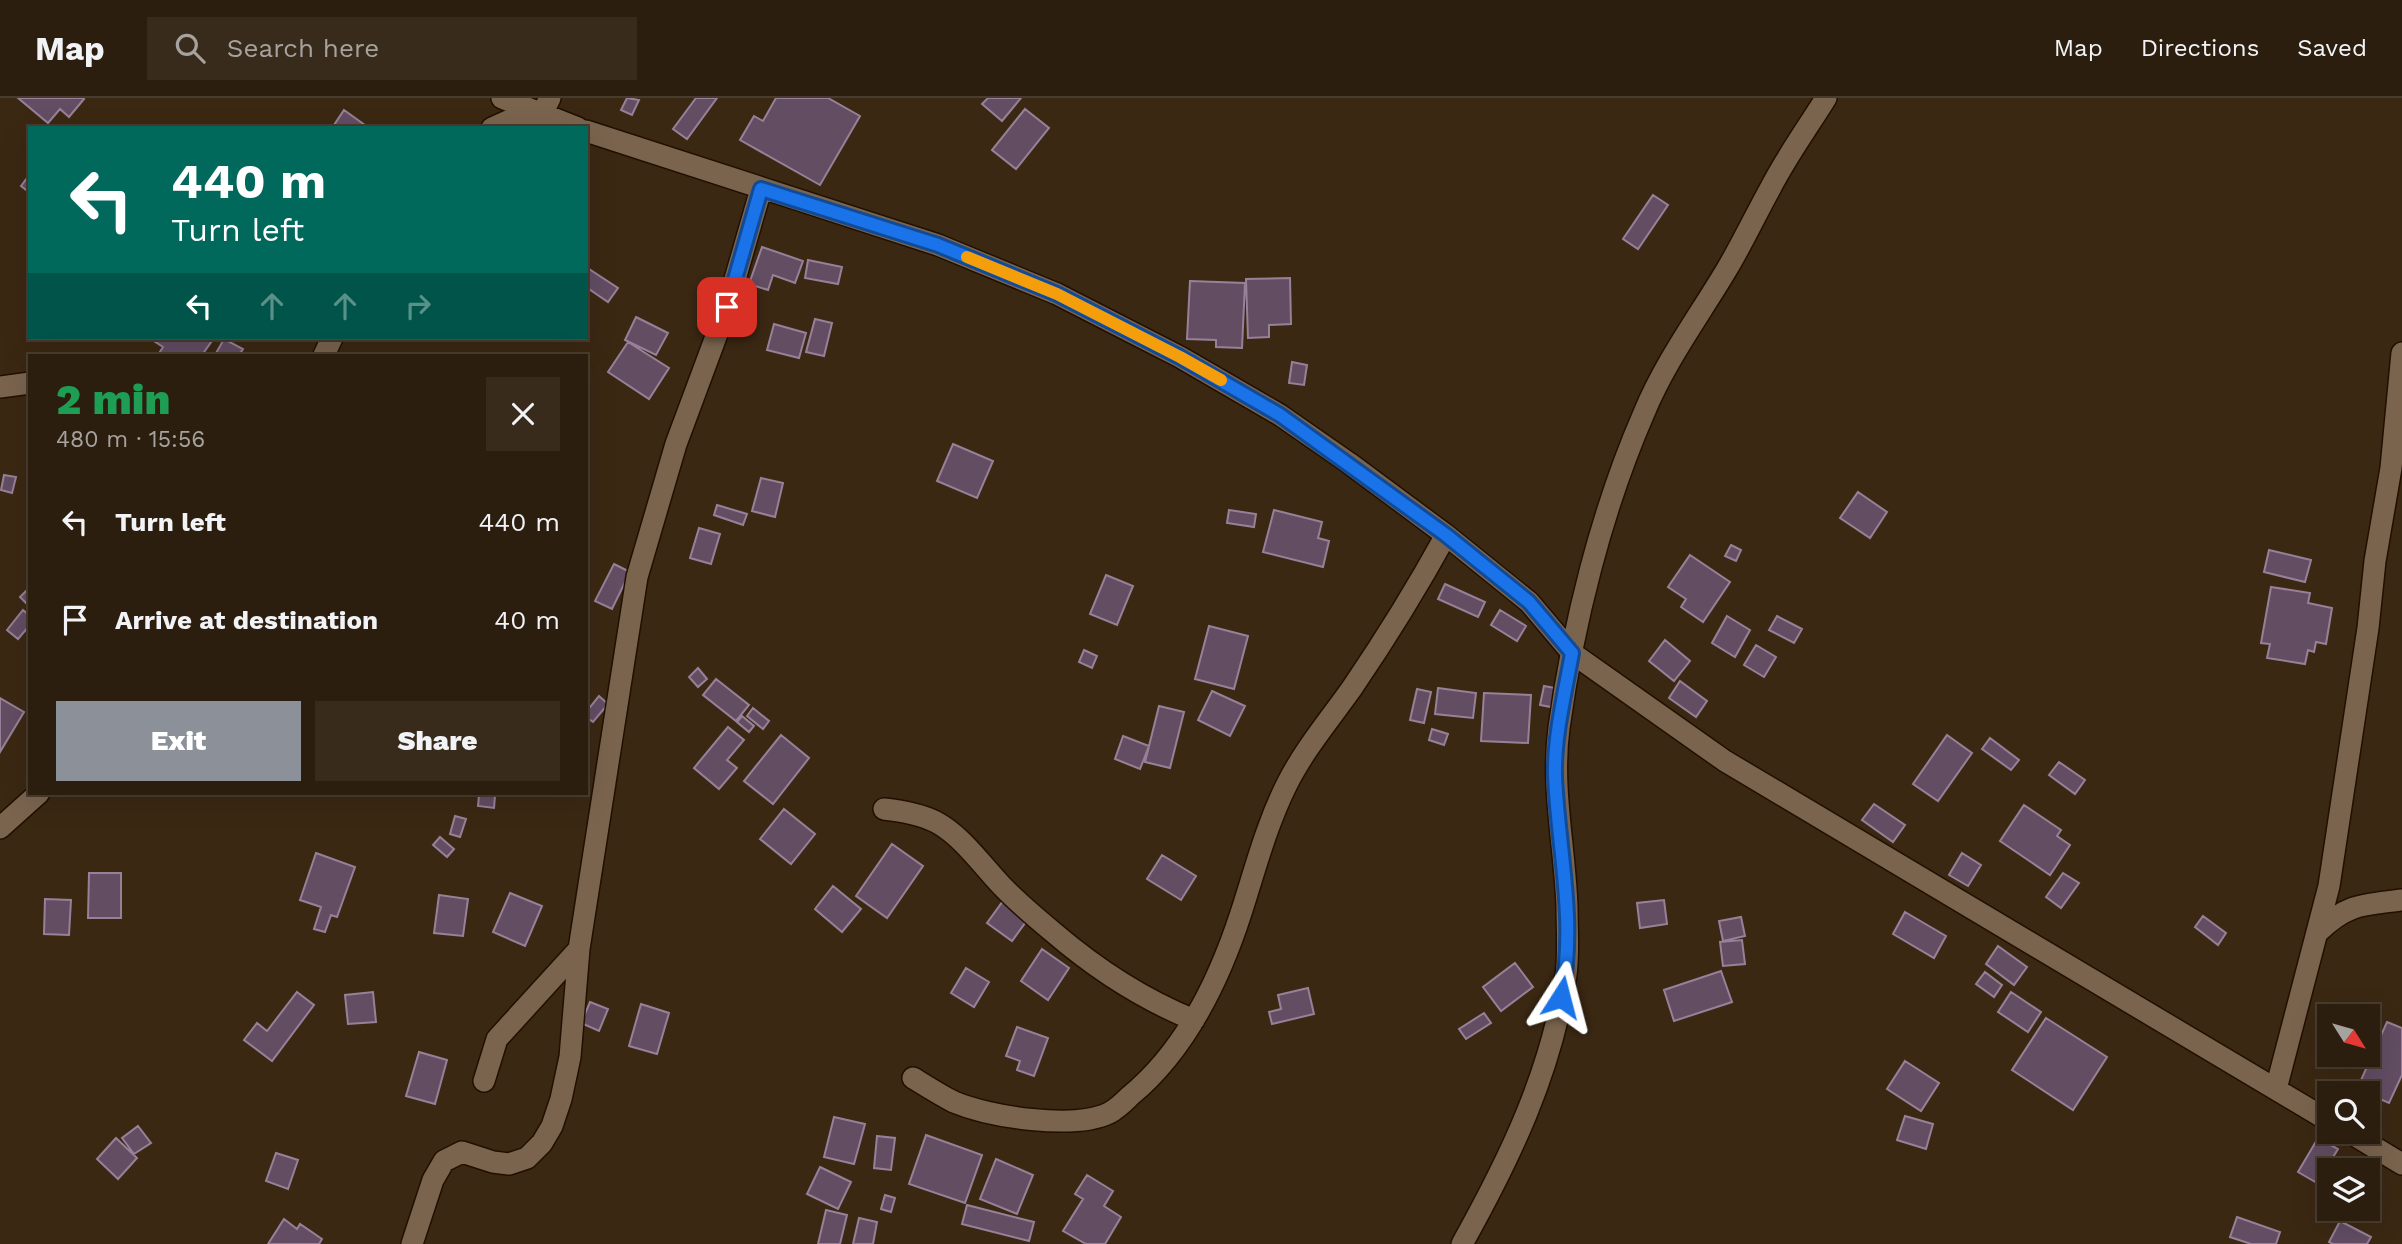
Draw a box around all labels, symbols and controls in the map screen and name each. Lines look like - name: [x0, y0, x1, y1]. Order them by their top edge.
- search box: [147, 17, 637, 80]
- text: Map: [35, 29, 105, 68]
- icon: search: [171, 29, 209, 67]
- text: Search here: [227, 33, 379, 63]
- text: Map: [2054, 34, 2103, 62]
- text: Directions: [2141, 34, 2259, 62]
- text: Saved: [2297, 34, 2367, 62]
- text: 440 m: [171, 152, 326, 210]
- icon: left: [56, 154, 147, 245]
- text: Turn left: [171, 211, 304, 249]
- pin: [697, 277, 757, 337]
- icon: left: [180, 287, 218, 325]
- icon: ahead: [253, 287, 291, 325]
- icon: ahead: [326, 287, 364, 325]
- icon: right: [399, 287, 437, 325]
- icon: arrive: [708, 288, 746, 326]
- text: 2 min: [56, 375, 170, 424]
- button: close: [486, 377, 560, 451]
- text: 480 m · 15:56: [56, 426, 205, 453]
- icon: left: [56, 503, 94, 541]
- text: Turn left: [115, 507, 226, 537]
- text: 440 m: [478, 507, 560, 537]
- icon: arrive: [56, 601, 94, 639]
- text: Arrive at destination: [115, 605, 378, 635]
- text: 40 m: [494, 605, 560, 635]
- button: Exit: [56, 701, 301, 781]
- button: Share: [315, 701, 560, 781]
- position arrow: [1524, 960, 1598, 1034]
- north arrow: [2317, 1004, 2380, 1068]
- map controls: [2317, 1004, 2380, 1221]
- button: search: [2317, 1081, 2380, 1144]
- button: layers: [2317, 1158, 2380, 1221]

